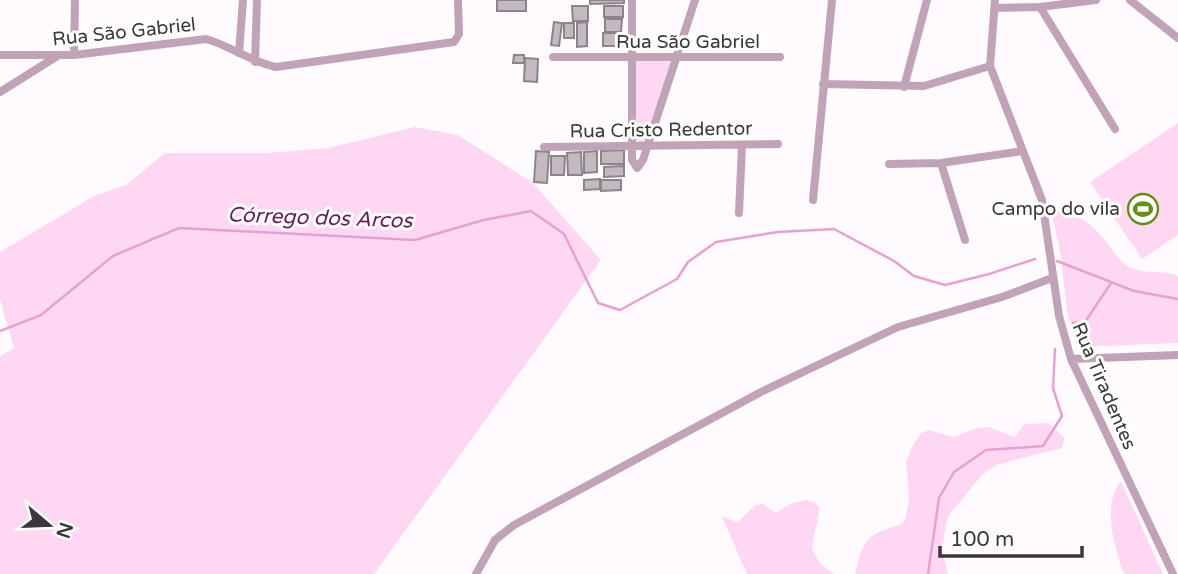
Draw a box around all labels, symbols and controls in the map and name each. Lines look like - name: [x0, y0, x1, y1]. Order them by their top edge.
- street label: Rua São Gabriel: [51, 14, 197, 50]
- street label: Rua São Gabriel: [616, 31, 760, 53]
- street label: Rua Cristo Redentor: [569, 117, 753, 143]
- sports icon: Campo do vila: [1126, 192, 1160, 226]
- place label: Campo do vila: [992, 198, 1120, 220]
- water label: Córrego dos Arcos: [227, 202, 415, 234]
- street label: Rua Tiradentes: [1067, 319, 1141, 453]
- north arrow: [14, 490, 84, 560]
- scale bar: [940, 514, 1082, 558]
- text: N: [51, 519, 77, 541]
- text: 100 m: [950, 527, 1014, 552]

